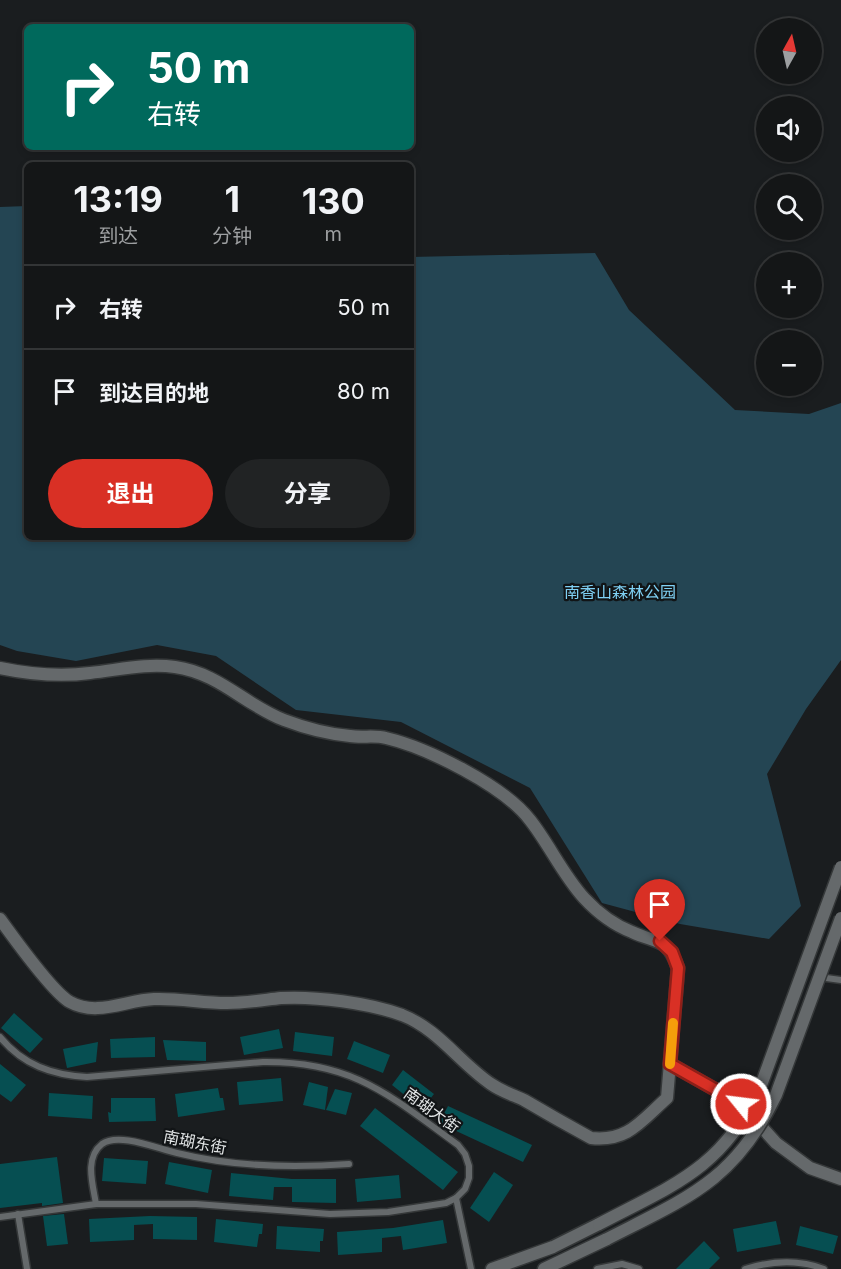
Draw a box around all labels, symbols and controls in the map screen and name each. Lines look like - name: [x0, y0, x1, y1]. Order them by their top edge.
- north arrow: [756, 18, 822, 84]
- map controls: [756, 18, 822, 396]
- text: 50 m: [147, 42, 250, 93]
- icon: right: [48, 48, 126, 126]
- button: sound: [756, 96, 822, 162]
- text: 右转: [147, 98, 201, 131]
- button: search: [756, 174, 822, 240]
- text: 13:19: [73, 177, 163, 221]
- text: 1: [225, 177, 240, 221]
- text: 130: [302, 179, 365, 223]
- text: m: [324, 222, 342, 246]
- text: 到达: [98, 224, 138, 248]
- text: 分钟: [212, 224, 252, 248]
- button: +: [756, 252, 822, 318]
- icon: right: [48, 291, 81, 324]
- text: 50 m: [337, 294, 390, 320]
- text: 右转: [99, 296, 143, 322]
- button: −: [756, 330, 822, 396]
- icon: arrive: [48, 375, 81, 408]
- text: 80 m: [337, 378, 390, 404]
- text: 到达目的地: [99, 380, 209, 406]
- button: 退出: [48, 459, 213, 528]
- button: 分享: [225, 459, 390, 528]
- park label: 南香山森林公园: [564, 582, 676, 602]
- pin: [634, 879, 685, 941]
- icon: arrive: [643, 888, 676, 921]
- position arrow: [709, 1072, 773, 1136]
- street label: 南瑚大街: [400, 1083, 464, 1137]
- street label: 南瑚东街: [162, 1126, 228, 1158]

